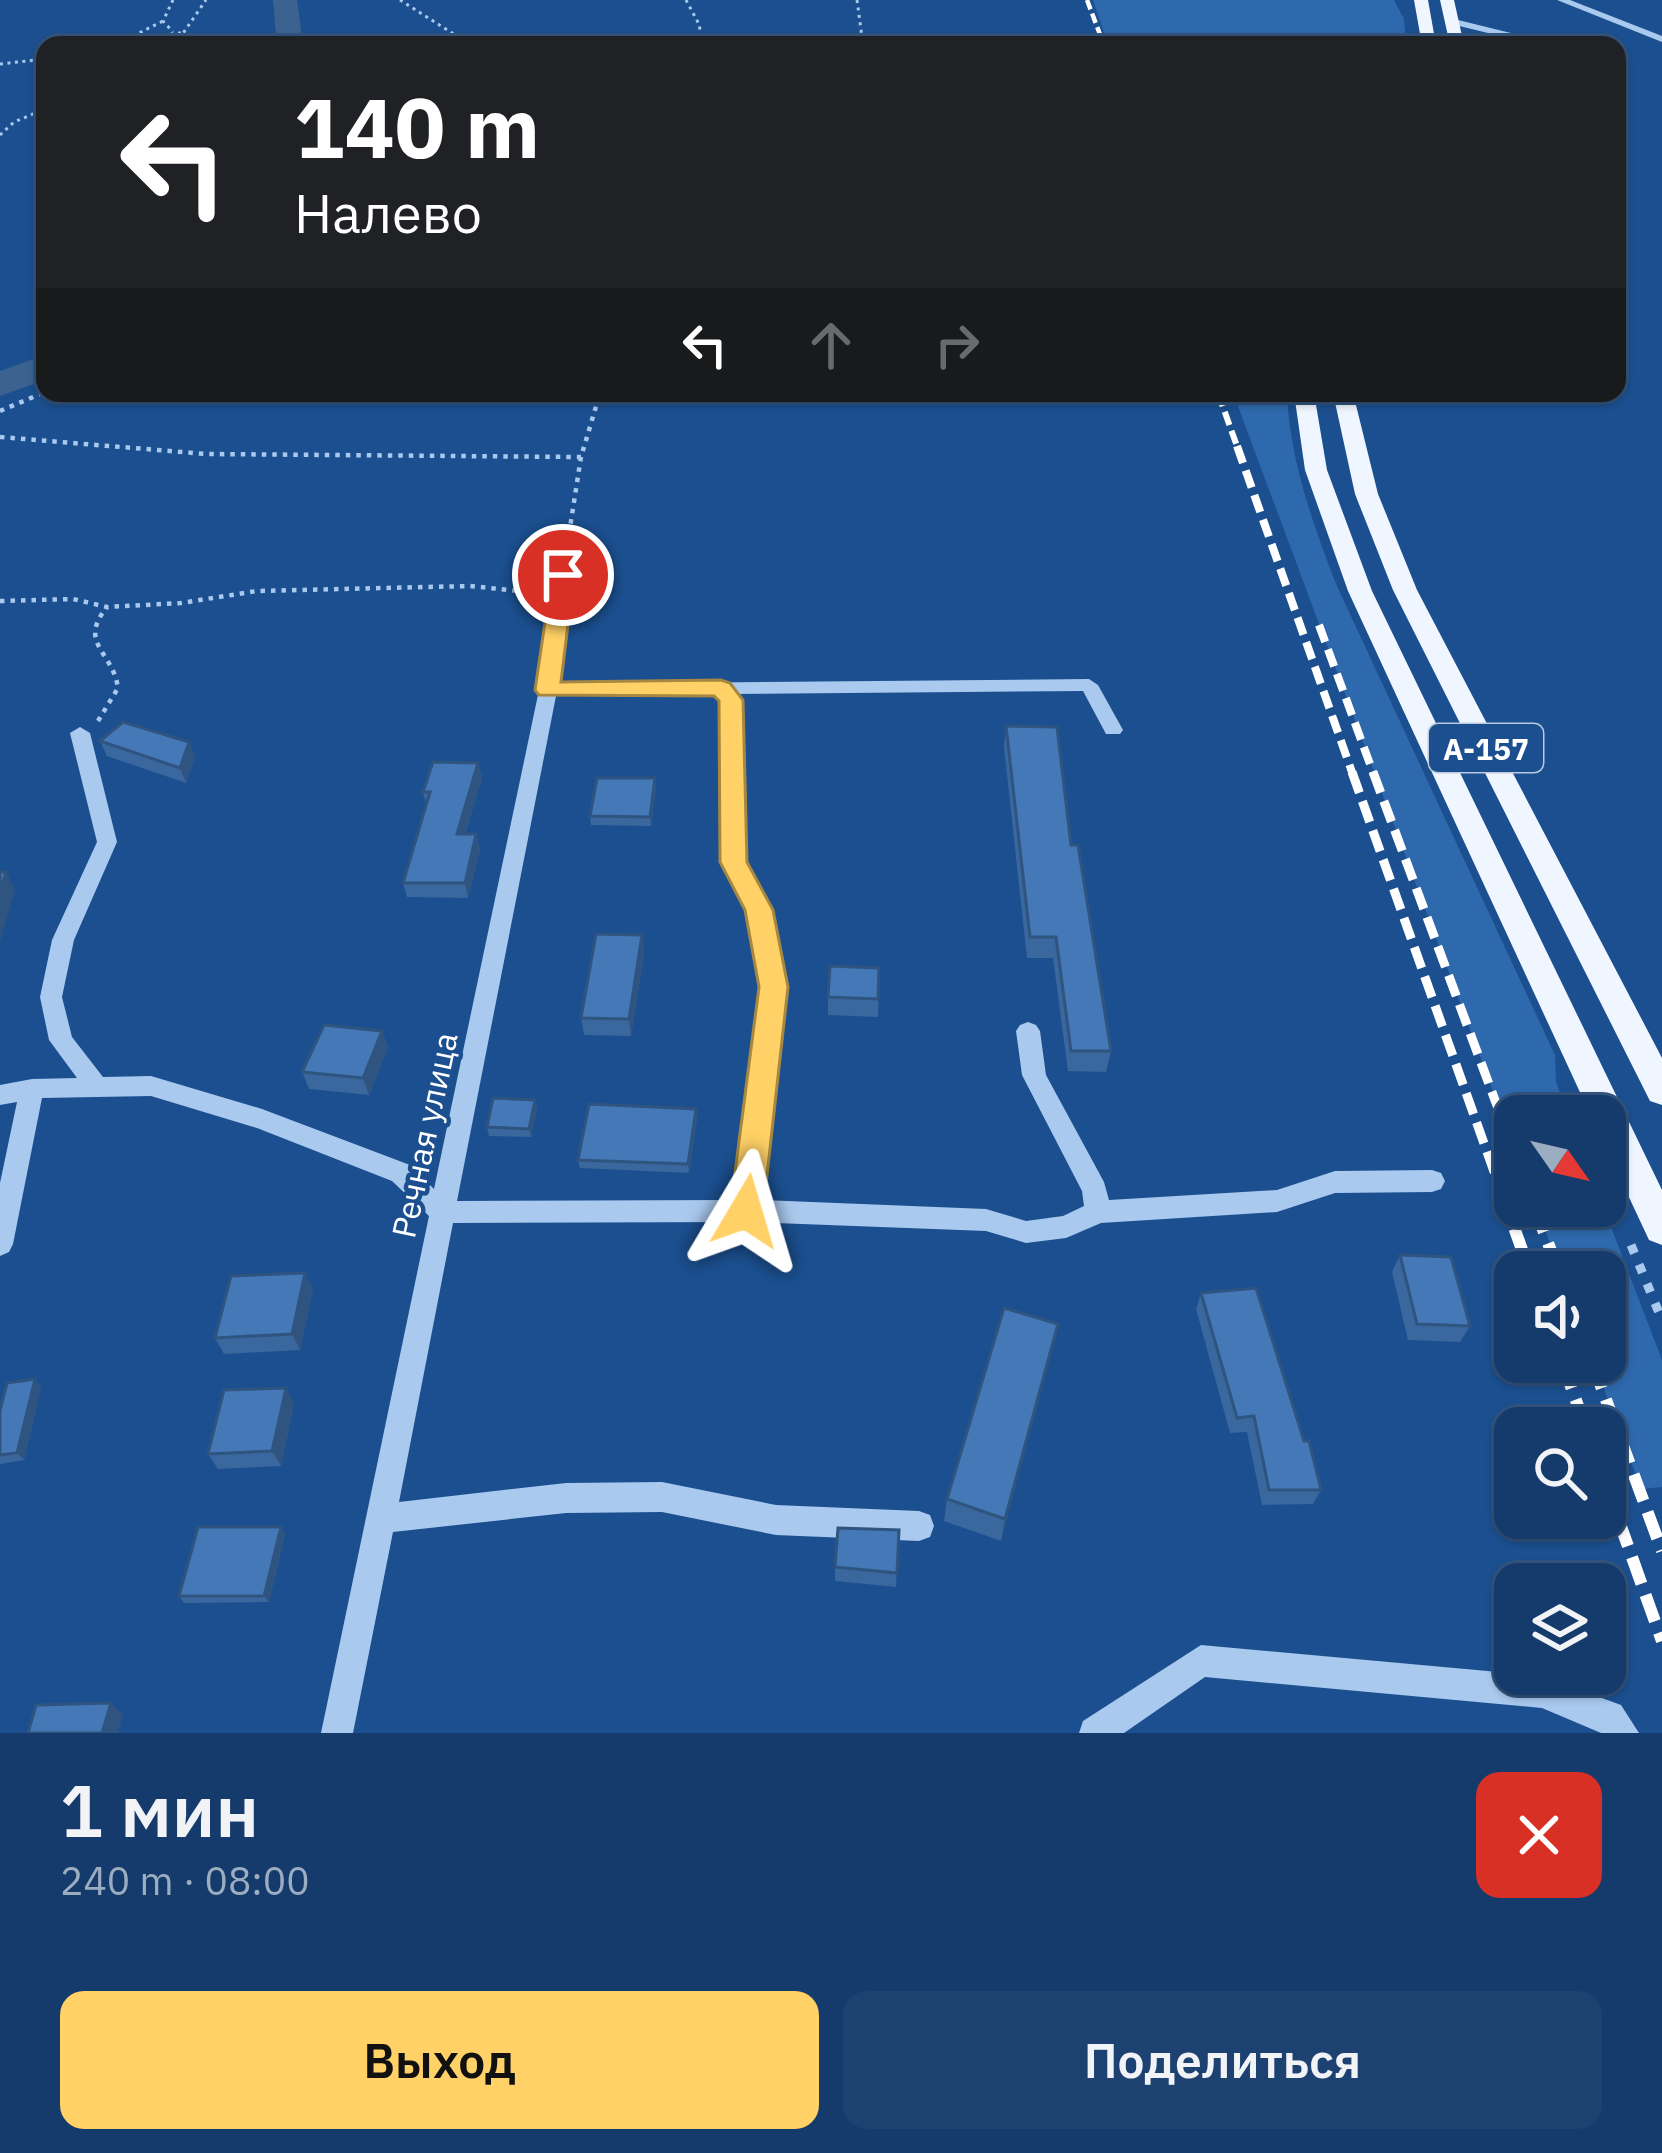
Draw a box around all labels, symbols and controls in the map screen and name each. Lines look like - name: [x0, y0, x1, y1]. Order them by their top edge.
- text: 140 m: [294, 72, 540, 181]
- icon: left: [96, 84, 252, 240]
- text: Налево: [294, 178, 482, 248]
- icon: left: [672, 312, 738, 378]
- icon: ahead: [798, 312, 864, 378]
- icon: right: [924, 312, 990, 378]
- pin: [512, 524, 614, 626]
- icon: arrive: [530, 542, 596, 608]
- road number: А-157: [1429, 724, 1543, 772]
- street label: Речная улица: [381, 1028, 467, 1242]
- north arrow: [1494, 1095, 1626, 1227]
- map controls: [1494, 1095, 1626, 1695]
- position arrow: [683, 1148, 809, 1274]
- button: sound: [1494, 1251, 1626, 1383]
- button: search: [1494, 1407, 1626, 1539]
- button: layers: [1494, 1563, 1626, 1695]
- text: 1 мин: [60, 1763, 259, 1857]
- button: close: [1476, 1772, 1602, 1898]
- text: 240 m · 08:00: [60, 1855, 310, 1906]
- button: Выход: [60, 1991, 819, 2129]
- button: Поделиться: [843, 1991, 1602, 2129]

